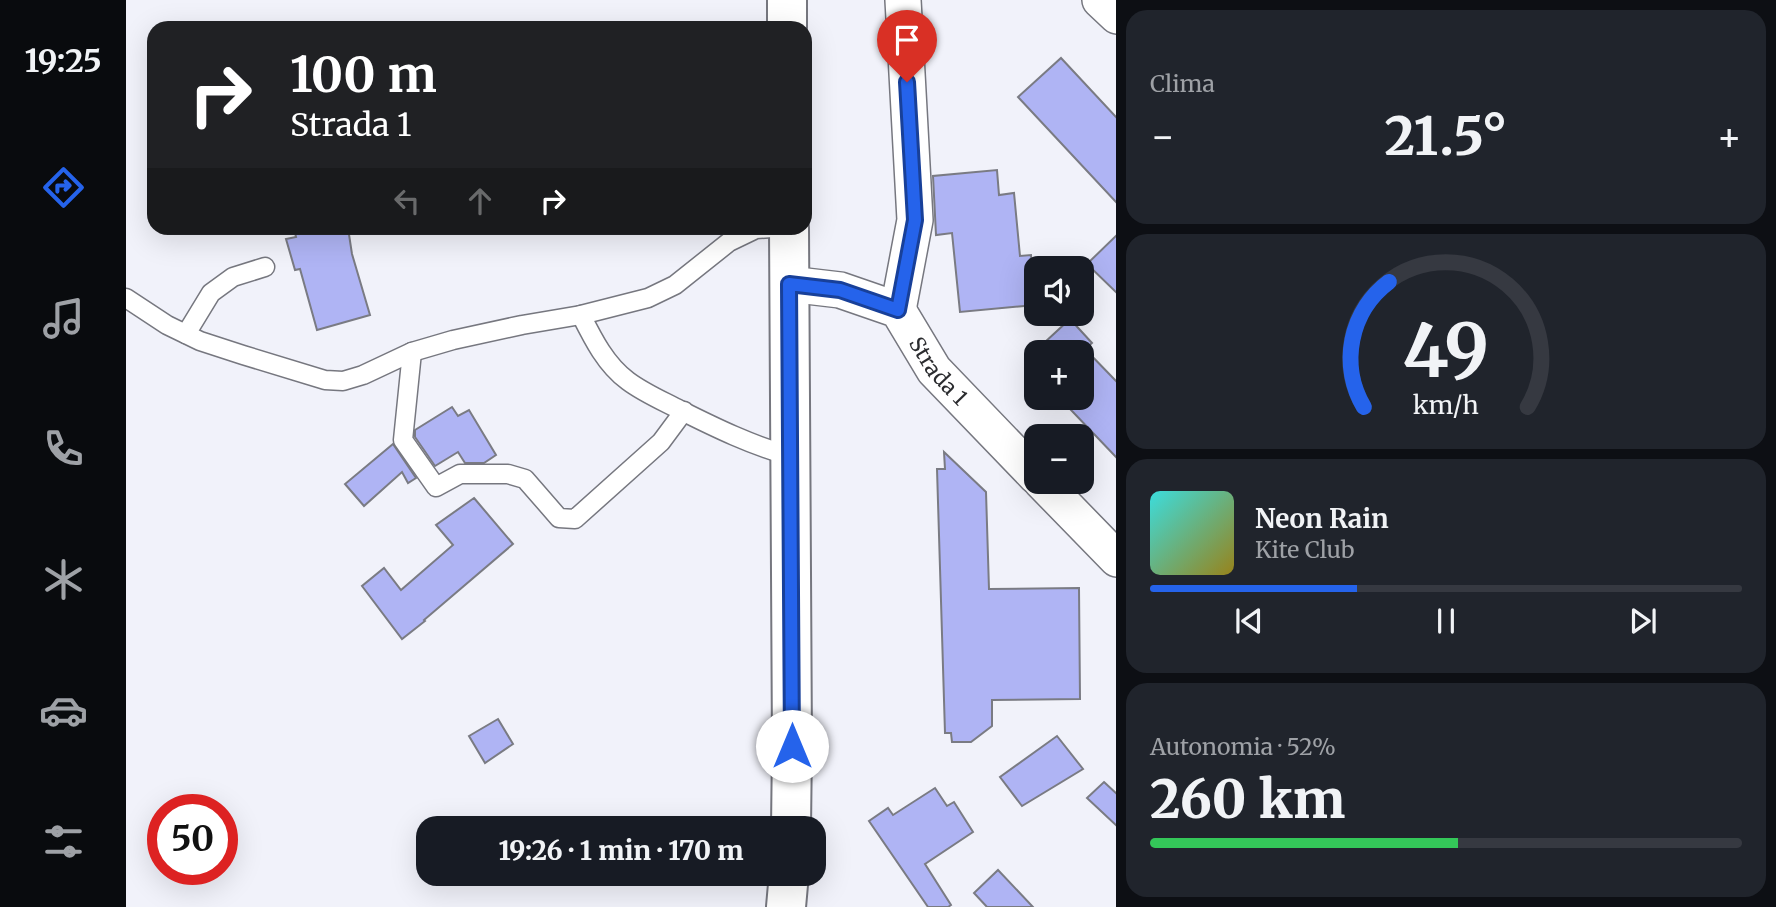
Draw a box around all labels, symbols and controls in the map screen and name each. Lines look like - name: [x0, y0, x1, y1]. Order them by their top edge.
- pin: [877, 10, 937, 82]
- icon: arrive: [888, 21, 926, 59]
- text: 19:25: [24, 41, 102, 81]
- text: 100 m: [290, 44, 437, 105]
- icon: right: [175, 49, 266, 140]
- text: Clima: [1150, 69, 1215, 98]
- text: 21.5°: [1385, 104, 1507, 169]
- text: Strada 1: [290, 105, 412, 145]
- text: −: [1150, 113, 1175, 160]
- text: +: [1717, 113, 1742, 160]
- icon: directions: [39, 163, 88, 212]
- icon: left: [388, 182, 426, 220]
- icon: ahead: [461, 182, 499, 220]
- icon: right: [534, 182, 572, 220]
- map controls: [1024, 256, 1094, 494]
- button: sound: [1024, 256, 1094, 326]
- icon: music: [39, 294, 88, 343]
- text: 49: [1403, 306, 1489, 398]
- street label: Strada 1: [904, 332, 974, 411]
- button: +: [1024, 340, 1094, 410]
- text: km/h: [1413, 389, 1479, 421]
- icon: phone: [39, 424, 88, 473]
- button: −: [1024, 424, 1094, 494]
- text: Neon Rain: [1255, 502, 1389, 535]
- text: Kite Club: [1255, 535, 1354, 564]
- icon: climate: [39, 555, 88, 604]
- icon: previous: [1230, 602, 1268, 640]
- icon: pause: [1427, 602, 1465, 640]
- icon: next: [1624, 602, 1662, 640]
- icon: car: [39, 686, 88, 735]
- position arrow: [755, 709, 829, 783]
- text: Autonomia · 52%: [1150, 732, 1336, 761]
- text: 260 km: [1150, 767, 1345, 832]
- speed limit sign: 50: [147, 794, 238, 885]
- icon: filters: [39, 817, 88, 866]
- text: 19:26 · 1 min · 170 m: [498, 834, 744, 867]

